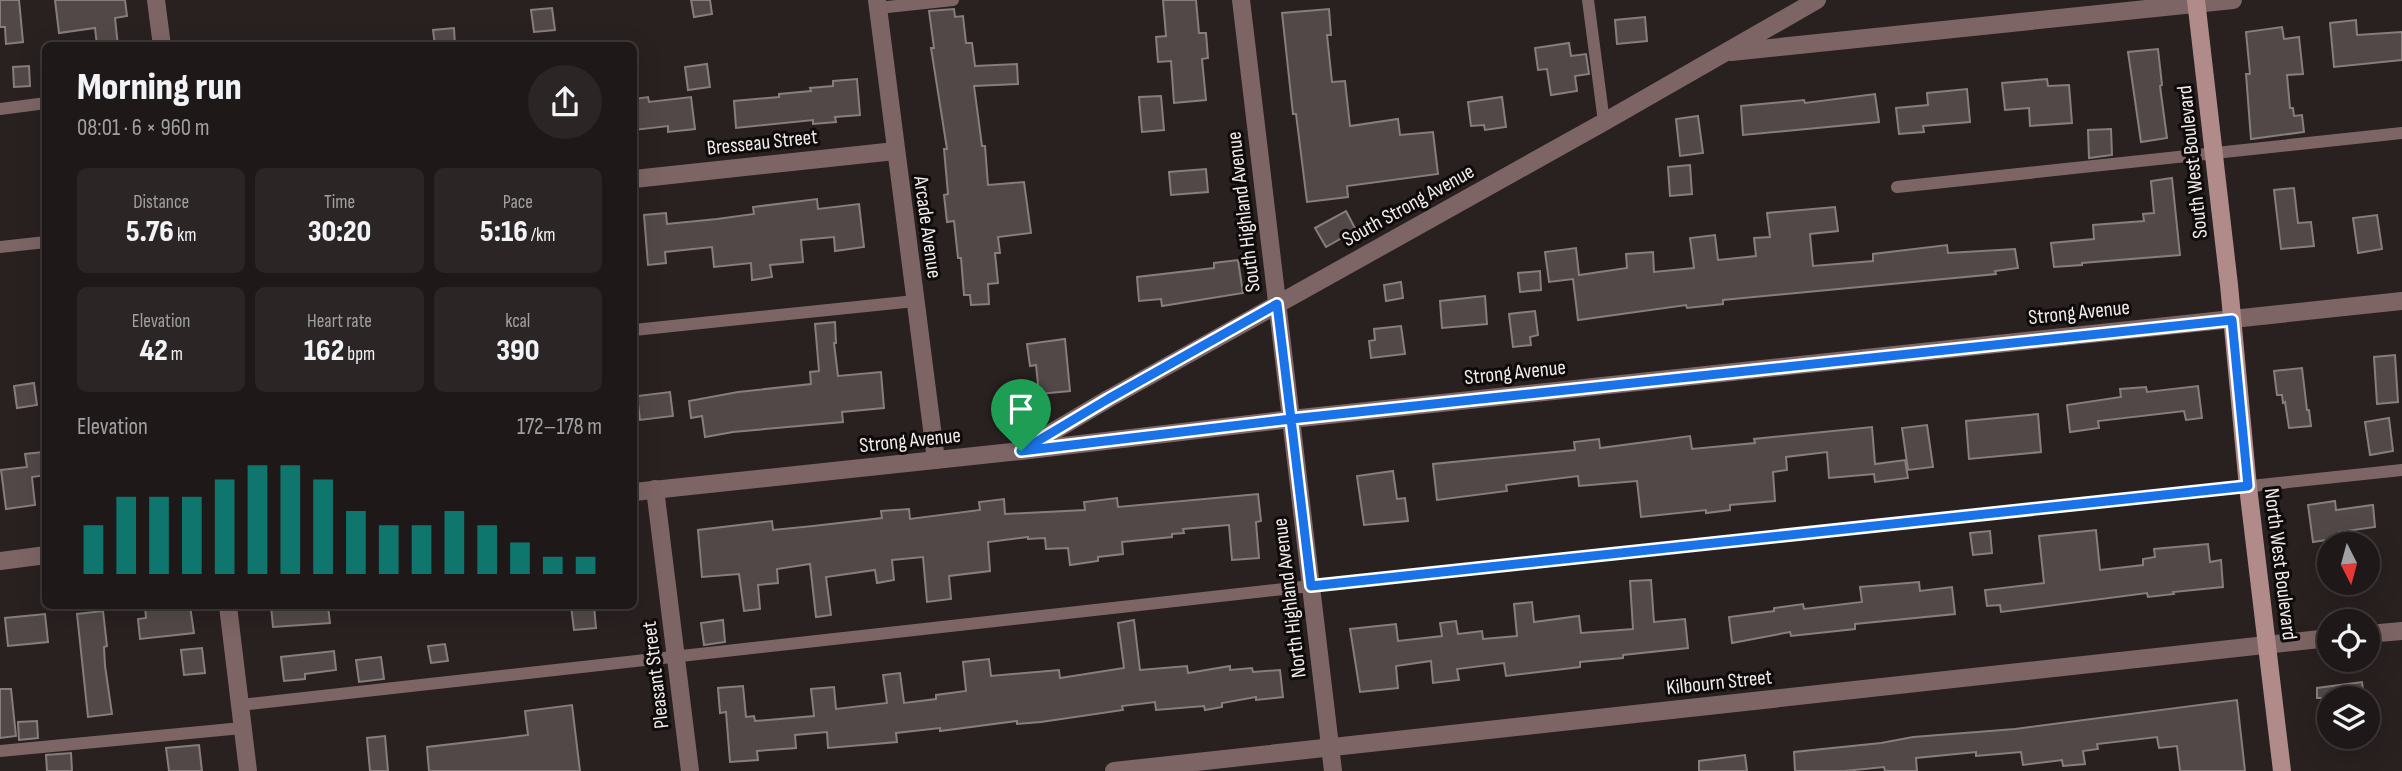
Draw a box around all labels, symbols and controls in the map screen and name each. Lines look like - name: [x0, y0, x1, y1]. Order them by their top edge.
- text: Morning run: [77, 65, 242, 110]
- button: share: [528, 65, 602, 139]
- street label: South West Boulevard: [2172, 84, 2213, 240]
- text: 08:01 · 6 × 960 m: [77, 114, 209, 142]
- street label: Bresseau Street: [705, 124, 819, 161]
- street label: South Highland Avenue: [1221, 130, 1266, 294]
- street label: South Strong Avenue: [1338, 159, 1479, 252]
- street label: Arcade Avenue: [908, 173, 947, 280]
- text: Distance: [133, 191, 189, 214]
- text: Time: [324, 191, 355, 214]
- text: Pace: [503, 191, 533, 214]
- text: 5.76: [126, 214, 174, 250]
- text: 30:20: [308, 214, 371, 250]
- text: 5:16: [480, 214, 528, 250]
- text: km: [174, 224, 196, 247]
- text: /km: [528, 224, 556, 247]
- street label: Strong Avenue: [2027, 295, 2131, 330]
- text: Elevation: [132, 310, 190, 333]
- text: Heart rate: [307, 310, 372, 333]
- text: kcal: [505, 310, 530, 333]
- text: 42: [139, 333, 168, 369]
- text: 162: [304, 333, 344, 369]
- text: 390: [496, 333, 539, 369]
- text: m: [168, 343, 183, 366]
- text: bpm: [344, 343, 375, 366]
- street label: Strong Avenue: [1463, 355, 1567, 390]
- pin: [991, 379, 1051, 451]
- icon: arrive: [1002, 390, 1040, 428]
- text: Elevation: [77, 413, 148, 441]
- text: 172–178 m: [517, 413, 602, 441]
- street label: Strong Avenue: [858, 423, 962, 458]
- street label: North West Boulevard: [2259, 487, 2302, 641]
- street label: North Highland Avenue: [1267, 517, 1312, 679]
- north arrow: [2317, 532, 2380, 595]
- map controls: [2317, 532, 2380, 749]
- button: locate: [2317, 609, 2380, 672]
- street label: Pleasant Street: [637, 620, 674, 730]
- street label: Kilbourn Street: [1665, 665, 1773, 700]
- button: layers: [2317, 686, 2380, 749]

